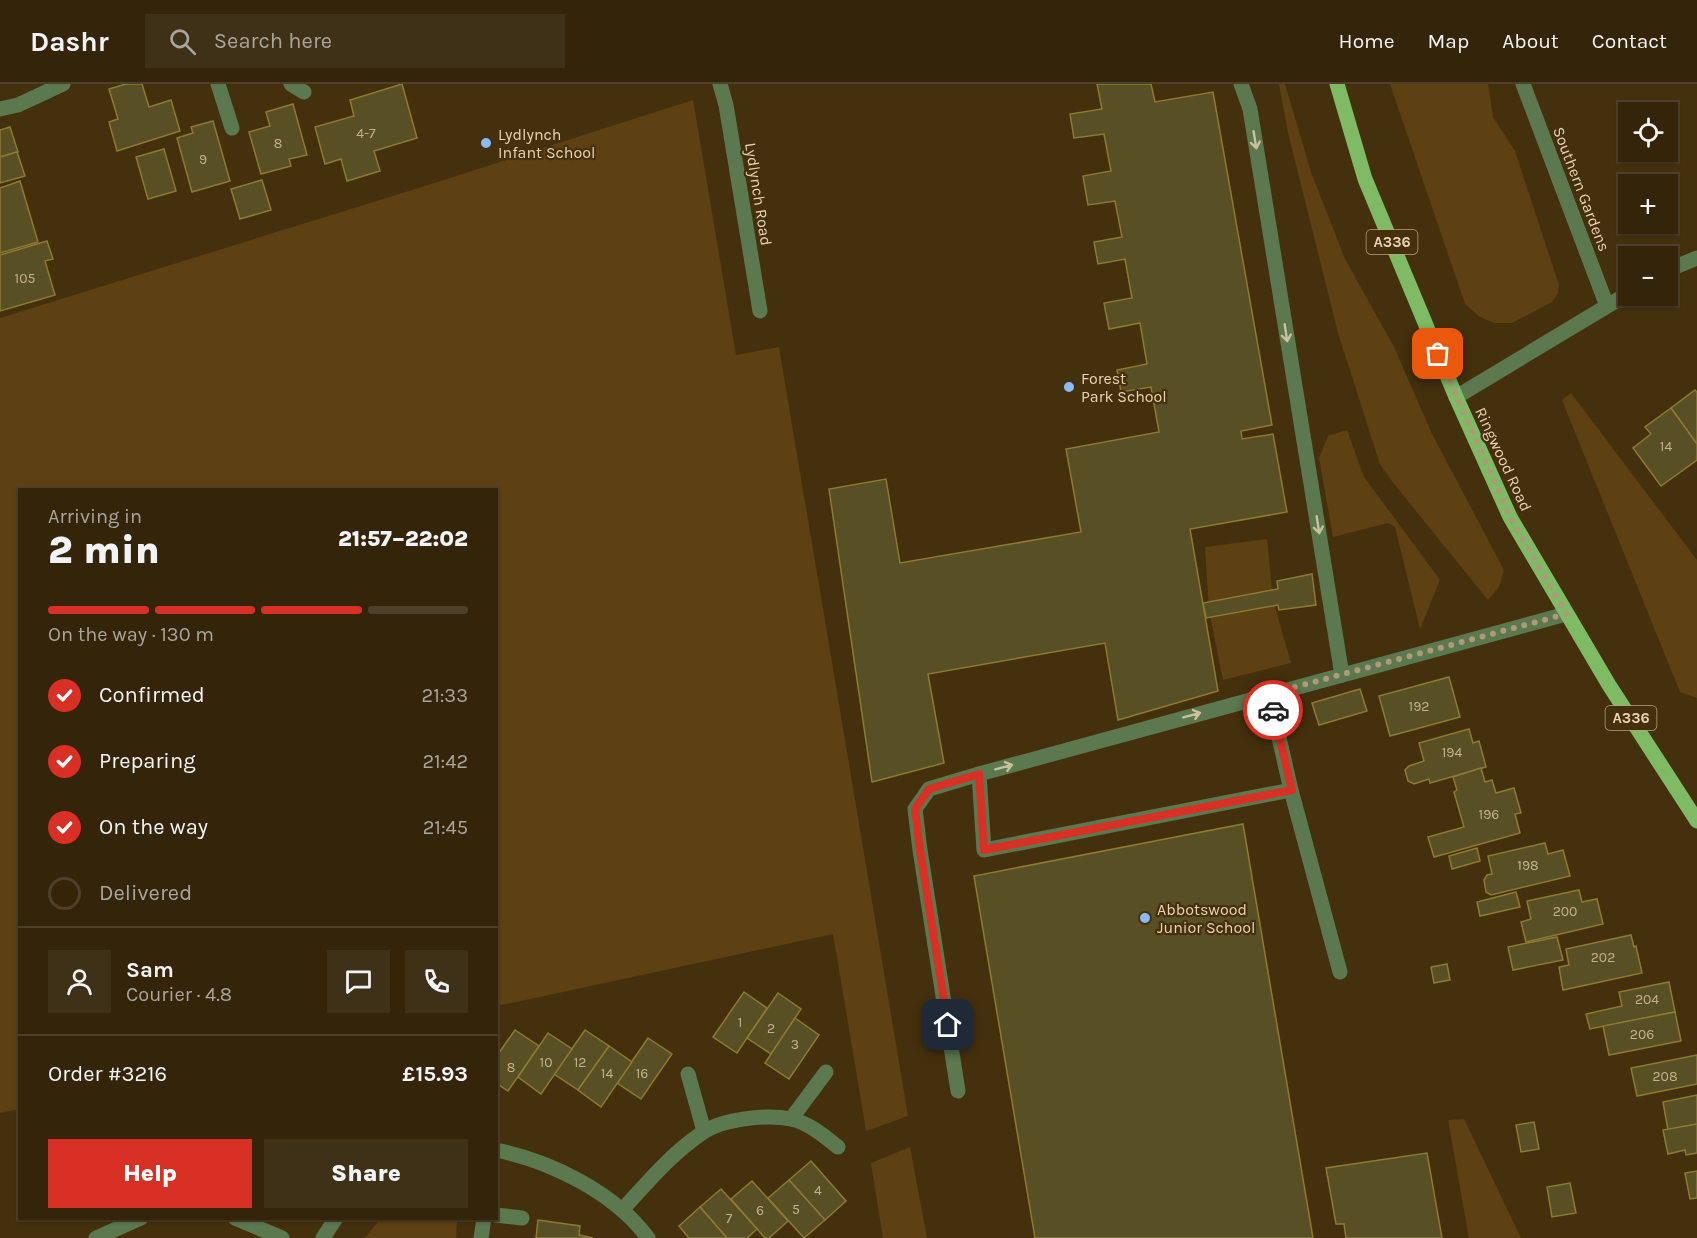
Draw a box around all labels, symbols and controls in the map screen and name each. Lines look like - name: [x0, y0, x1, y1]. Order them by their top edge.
- search box: [145, 14, 565, 68]
- text: Dashr: [30, 25, 109, 58]
- icon: search: [166, 25, 199, 58]
- text: Search here: [214, 28, 332, 54]
- text: Home: [1339, 29, 1395, 53]
- text: Map: [1428, 29, 1469, 53]
- text: About: [1502, 29, 1559, 53]
- text: Contact: [1592, 29, 1667, 53]
- map controls: [1618, 102, 1678, 306]
- button: locate: [1618, 102, 1678, 162]
- street label: Southern Gardens: [1549, 124, 1614, 254]
- house number: 4-7: [356, 125, 376, 142]
- place label: Lydlynch Infant School: [498, 125, 595, 162]
- one-way arrow: [1249, 130, 1260, 150]
- house number: 8: [274, 135, 282, 152]
- marker: Lydlynch Infant School: [479, 136, 493, 150]
- street label: Lydlynch Road: [741, 141, 776, 247]
- house number: 9: [199, 151, 207, 168]
- button: +: [1618, 174, 1678, 234]
- road number: A336: [1366, 230, 1418, 254]
- button: −: [1618, 246, 1678, 306]
- house number: 105: [15, 270, 36, 287]
- one-way arrow: [1281, 322, 1292, 342]
- pin: [1412, 328, 1463, 379]
- icon: bag: [1421, 337, 1454, 370]
- place label: Forest Park School: [1081, 369, 1167, 406]
- marker: Forest Park School: [1062, 380, 1076, 394]
- street label: Ringwood Road: [1471, 404, 1536, 514]
- house number: 14: [1660, 438, 1672, 455]
- text: Arriving in: [48, 505, 142, 528]
- one-way arrow: [1312, 515, 1323, 535]
- text: 21:57–22:02: [338, 526, 468, 552]
- text: 2 min: [48, 527, 160, 573]
- text: On the way · 130 m: [48, 623, 214, 646]
- icon: check: [48, 679, 81, 712]
- courier: [1243, 680, 1303, 740]
- text: Confirmed: [99, 682, 205, 708]
- text: 21:33: [422, 684, 468, 707]
- icon: car: [1257, 694, 1290, 727]
- house number: 192: [1409, 698, 1429, 715]
- road number: A336: [1606, 706, 1656, 730]
- one-way arrow: [1182, 709, 1201, 721]
- house number: 194: [1442, 744, 1462, 761]
- icon: check: [48, 745, 81, 778]
- text: Preparing: [99, 748, 196, 774]
- text: 21:42: [422, 750, 468, 773]
- one-way arrow: [994, 761, 1013, 772]
- house number: 196: [1479, 806, 1499, 823]
- icon: check: [48, 811, 81, 844]
- text: On the way: [99, 814, 208, 840]
- text: 21:45: [423, 816, 468, 839]
- house number: 198: [1517, 857, 1539, 874]
- text: Delivered: [99, 880, 192, 906]
- place label: Abbotswood Junior School: [1157, 900, 1255, 937]
- house number: 200: [1553, 903, 1577, 920]
- marker: Abbotswood Junior School: [1138, 911, 1152, 925]
- house number: 202: [1591, 949, 1615, 966]
- button: person: [48, 950, 111, 1013]
- button: chat: [327, 950, 390, 1013]
- button: phone: [405, 950, 468, 1013]
- text: Sam: [126, 957, 174, 983]
- text: Courier · 4.8: [126, 983, 232, 1006]
- house number: 204: [1635, 991, 1659, 1008]
- pin: [922, 999, 973, 1050]
- icon: home: [931, 1008, 964, 1041]
- house number: 1: [738, 1014, 742, 1031]
- house number: 2: [767, 1020, 775, 1037]
- house number: 206: [1630, 1026, 1654, 1043]
- house number: 3: [791, 1036, 799, 1053]
- house number: 10: [540, 1054, 552, 1071]
- house number: 12: [574, 1054, 586, 1071]
- house number: 8: [507, 1059, 515, 1076]
- text: Order #3216: [48, 1061, 167, 1087]
- text: £15.93: [402, 1061, 468, 1087]
- house number: 14: [601, 1065, 613, 1082]
- house number: 16: [636, 1065, 648, 1082]
- house number: 208: [1652, 1068, 1678, 1085]
- button: Help: [48, 1139, 252, 1208]
- button: Share: [264, 1139, 468, 1208]
- house number: 4: [814, 1182, 822, 1199]
- house number: 5: [792, 1201, 800, 1218]
- house number: 6: [756, 1202, 764, 1219]
- house number: 7: [726, 1210, 733, 1227]

